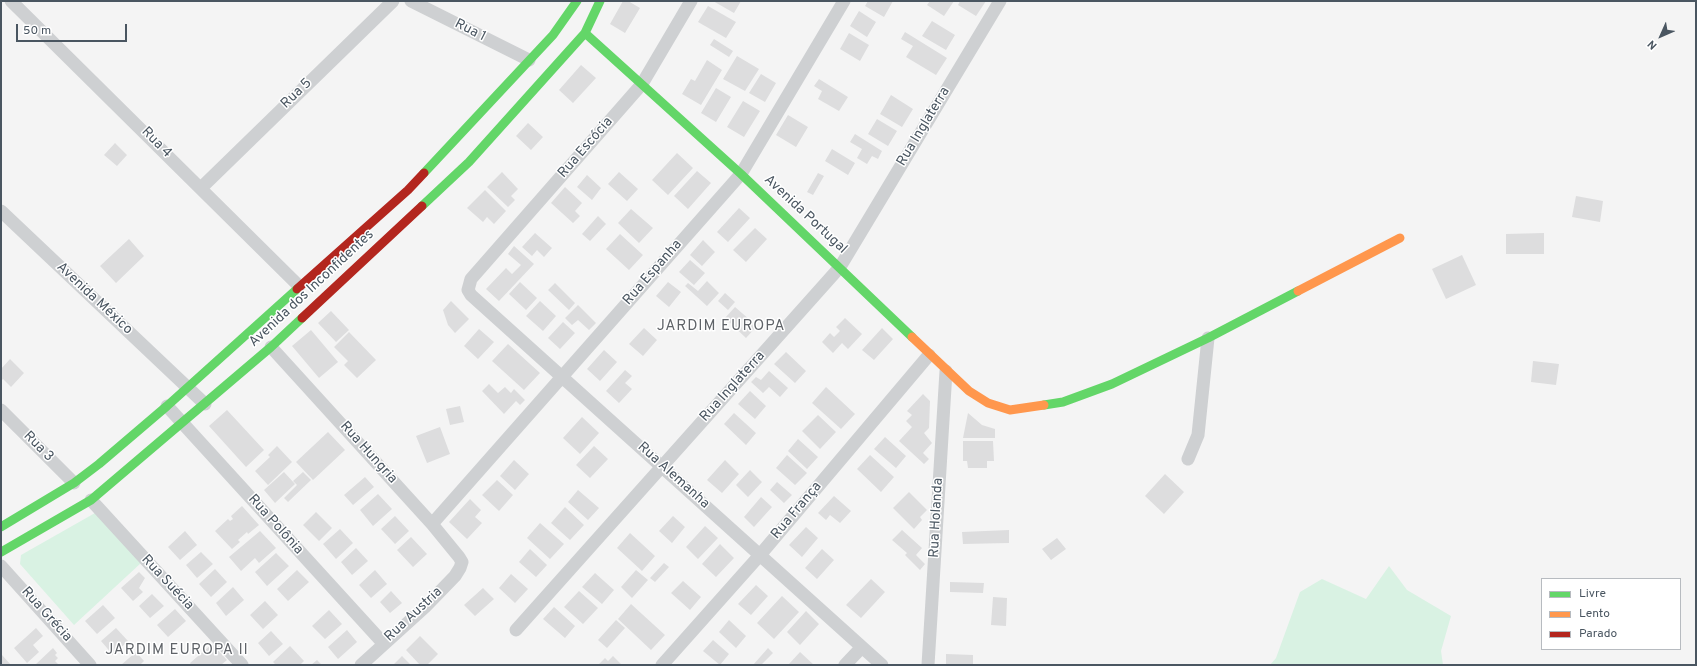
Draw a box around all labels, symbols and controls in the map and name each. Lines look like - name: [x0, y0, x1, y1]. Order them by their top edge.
- scale bar: [18, 16, 129, 42]
- street label: Rua 1: [452, 16, 488, 46]
- north arrow: [1641, 16, 1681, 56]
- text: 50 m: [23, 23, 51, 39]
- text: N: [1645, 37, 1660, 52]
- street label: Rua 5: [278, 75, 316, 113]
- street label: Rua Inglaterra: [894, 84, 954, 170]
- street label: Rua Escócia: [555, 114, 617, 182]
- street label: Rua 4: [137, 124, 175, 162]
- street label: Avenida Portugal: [760, 172, 850, 258]
- street label: Avenida dos Inconfidentes: [246, 227, 378, 351]
- street label: Rua Espanha: [620, 237, 686, 309]
- street label: Avenida México: [52, 259, 136, 339]
- district label: JARDIM EUROPA: [657, 318, 785, 336]
- street label: Rua Inglaterra: [697, 348, 769, 426]
- street label: Rua Hungria: [336, 418, 400, 488]
- street label: Rua 3: [19, 428, 57, 466]
- street label: Rua Alemanha: [633, 439, 713, 513]
- street label: Rua Holanda: [927, 478, 947, 558]
- street label: Rua França: [768, 479, 826, 543]
- street label: Rua Polônia: [244, 492, 306, 558]
- street label: Rua Suécia: [137, 552, 197, 614]
- legend: [1541, 578, 1681, 650]
- street label: Rua Grécia: [17, 584, 75, 646]
- street label: Rua Austria: [382, 584, 446, 646]
- text: Livre: [1579, 586, 1606, 602]
- text: Lento: [1579, 606, 1610, 622]
- text: Parado: [1579, 626, 1617, 642]
- district label: JARDIM EUROPA II: [105, 642, 249, 660]

